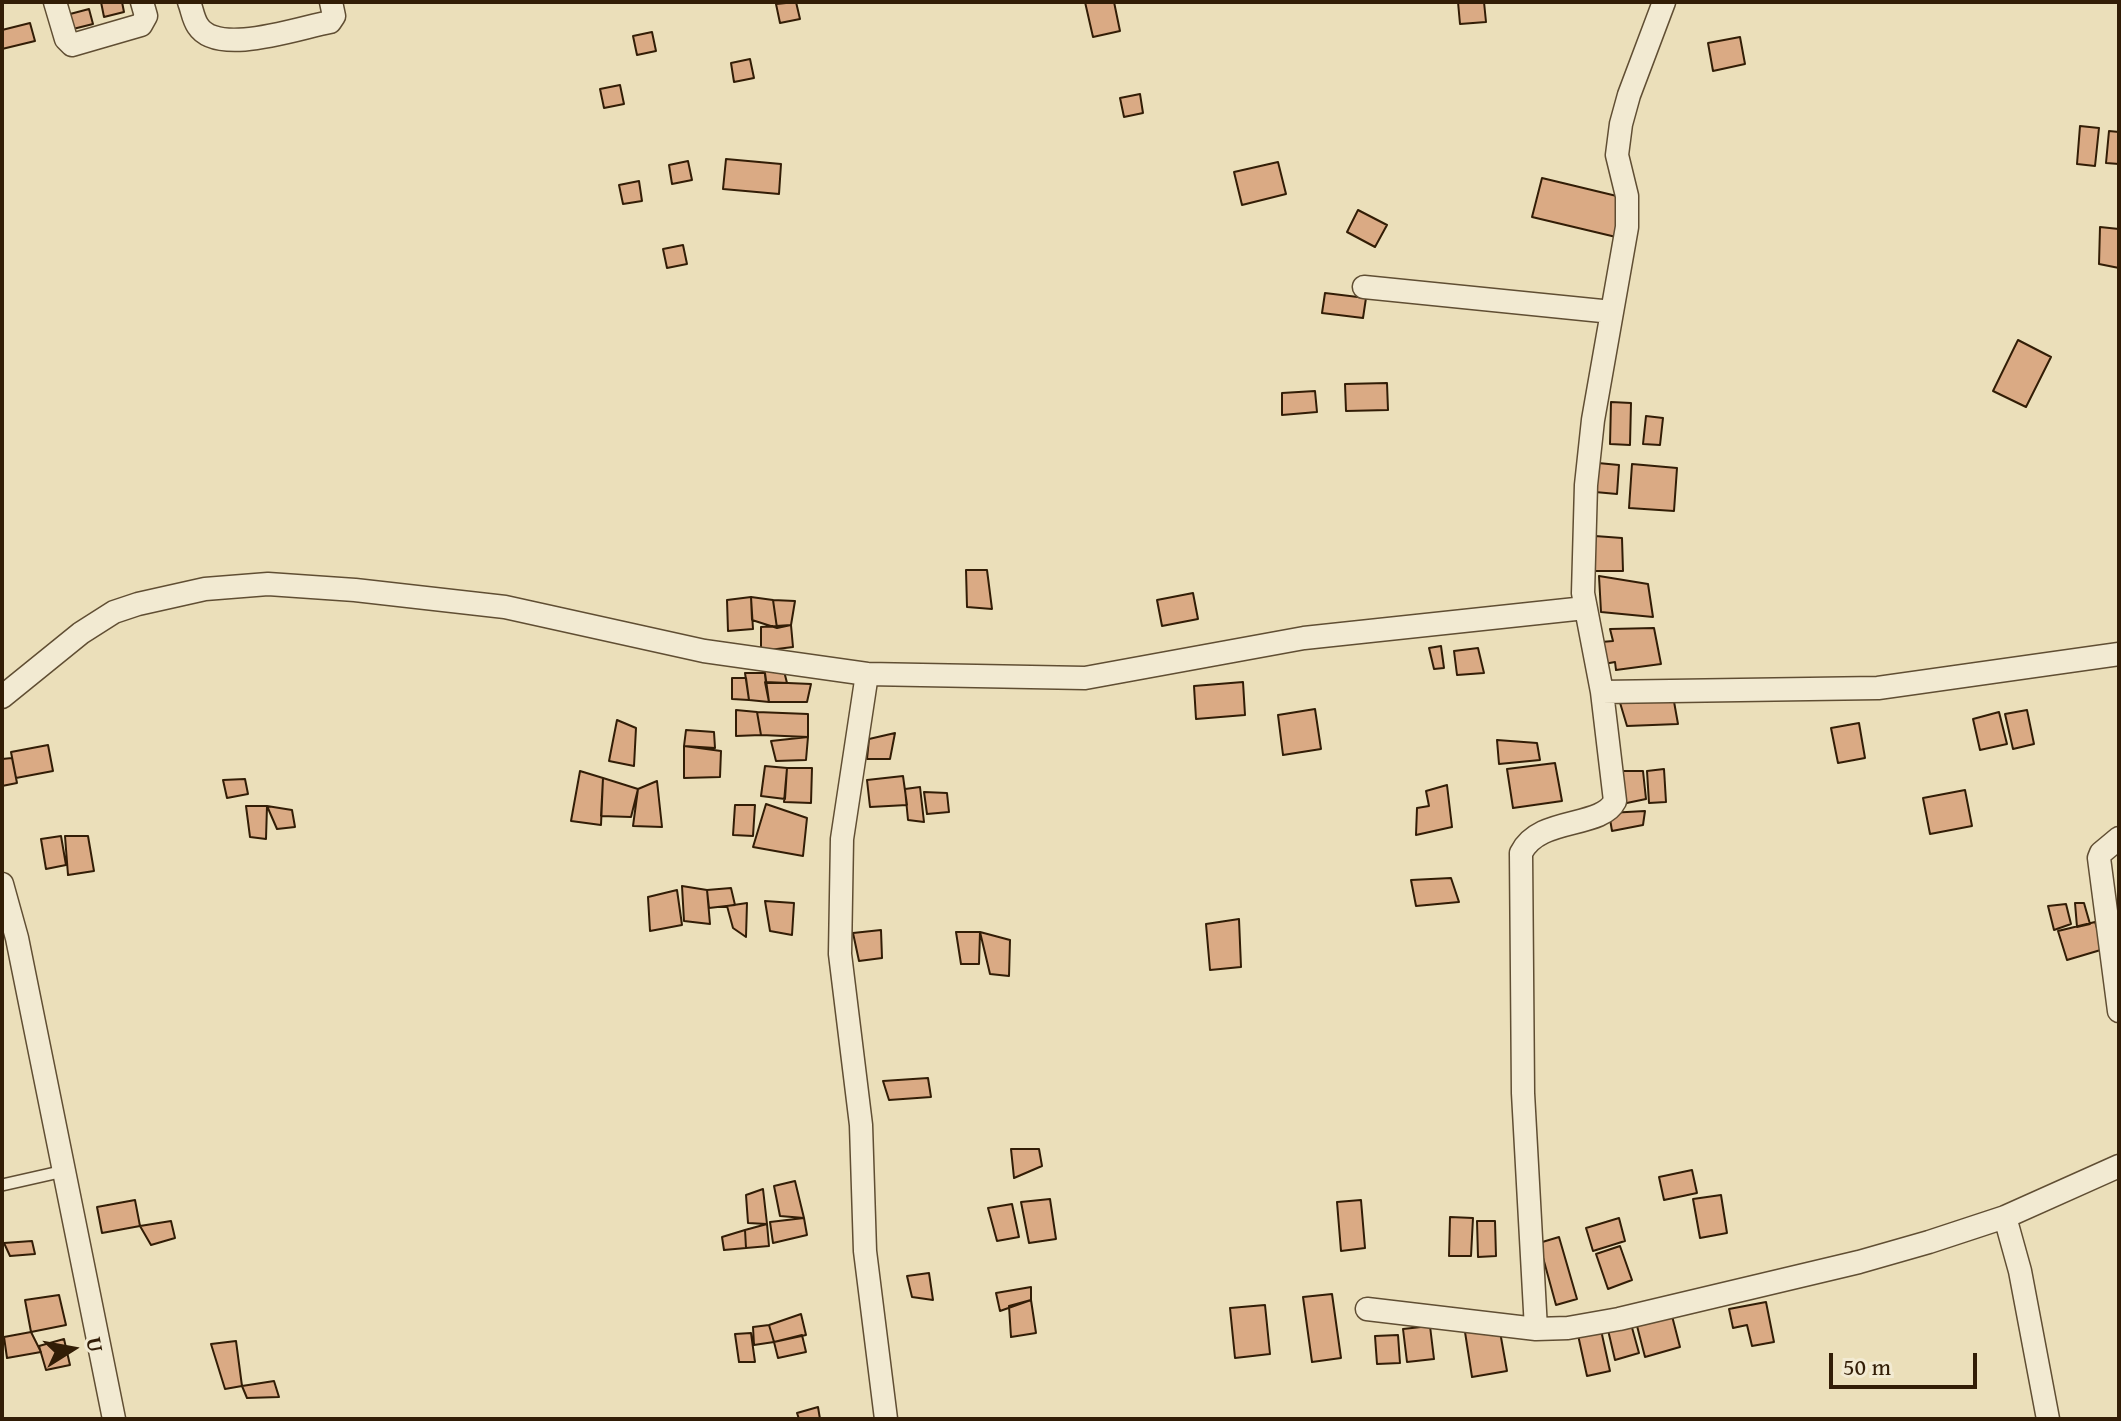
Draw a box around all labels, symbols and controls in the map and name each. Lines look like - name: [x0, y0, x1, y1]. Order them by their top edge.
- north arrow: [32, 1309, 112, 1389]
- text: U: [78, 1334, 113, 1355]
- scale bar: [1833, 1337, 1981, 1387]
- text: 50 m: [1843, 1349, 1891, 1384]

